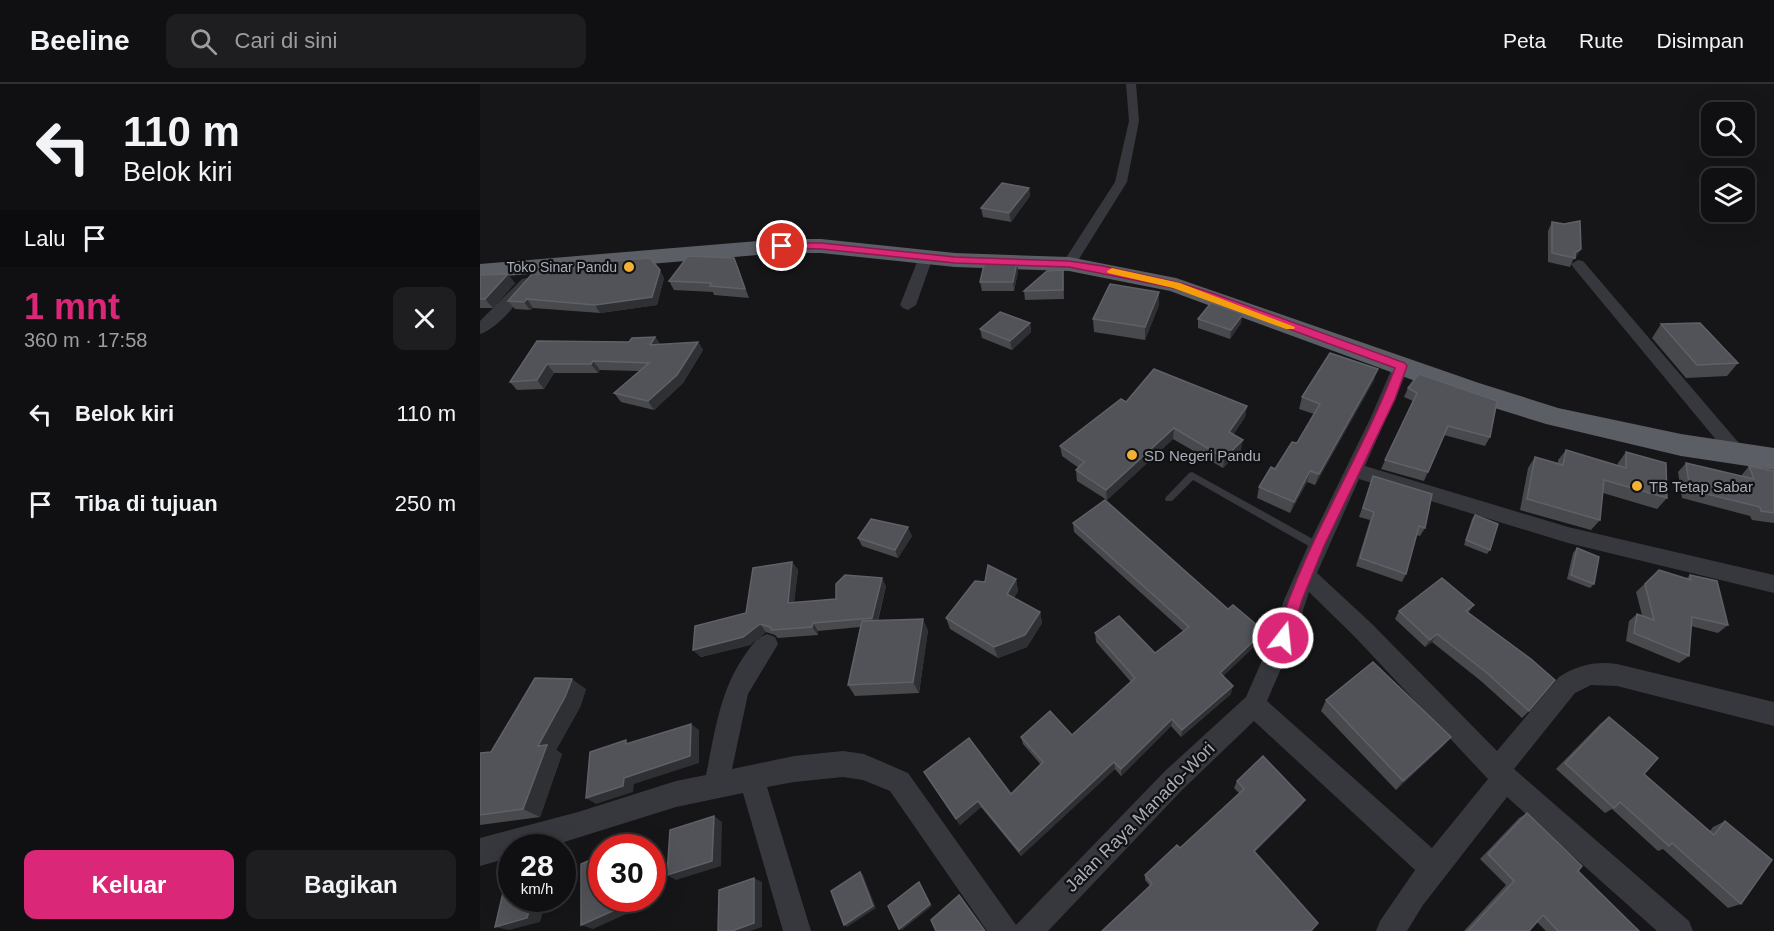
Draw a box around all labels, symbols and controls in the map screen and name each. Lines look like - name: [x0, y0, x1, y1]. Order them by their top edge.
- search box: [166, 14, 586, 68]
- text: Beeline: [30, 25, 130, 56]
- icon: search: [187, 25, 220, 58]
- text: Cari di sini: [235, 28, 337, 53]
- text: Peta: [1503, 29, 1546, 52]
- text: Rute: [1579, 29, 1623, 52]
- text: Disimpan: [1656, 29, 1744, 52]
- map controls: [1701, 102, 1755, 222]
- button: search: [1701, 102, 1755, 156]
- icon: left: [24, 108, 102, 186]
- text: 110 m: [123, 108, 240, 155]
- text: Belok kiri: [123, 157, 233, 187]
- button: layers: [1701, 168, 1755, 222]
- pin: [756, 220, 807, 271]
- icon: arrive: [78, 222, 111, 255]
- text: Lalu: [24, 226, 66, 251]
- icon: arrive: [765, 229, 798, 262]
- place label: Toko Sinar Pandu: [506, 259, 617, 275]
- marker: Toko Sinar Pandu: [622, 260, 636, 274]
- text: 1 mnt: [24, 286, 120, 327]
- button: close: [393, 287, 456, 350]
- text: 360 m · 17:58: [24, 329, 147, 351]
- icon: left: [24, 398, 57, 431]
- text: Belok kiri: [75, 401, 174, 426]
- text: 110 m: [396, 401, 456, 426]
- place label: SD Negeri Pandu: [1144, 447, 1261, 464]
- marker: SD Negeri Pandu: [1125, 448, 1139, 462]
- place label: TB Tetap Sabar: [1649, 478, 1753, 495]
- marker: TB Tetap Sabar: [1630, 479, 1644, 493]
- icon: arrive: [24, 488, 57, 521]
- text: Tiba di tujuan: [75, 491, 218, 516]
- text: 250 m: [395, 491, 456, 516]
- position arrow: [1251, 606, 1315, 670]
- street label: Jalan Raya Manado-Wori: [1061, 738, 1219, 896]
- speed limit sign: 30: [588, 834, 666, 912]
- text: 28: [520, 849, 554, 882]
- button: Keluar: [24, 850, 234, 919]
- button: Bagikan: [246, 850, 456, 919]
- text: km/h: [521, 880, 553, 897]

